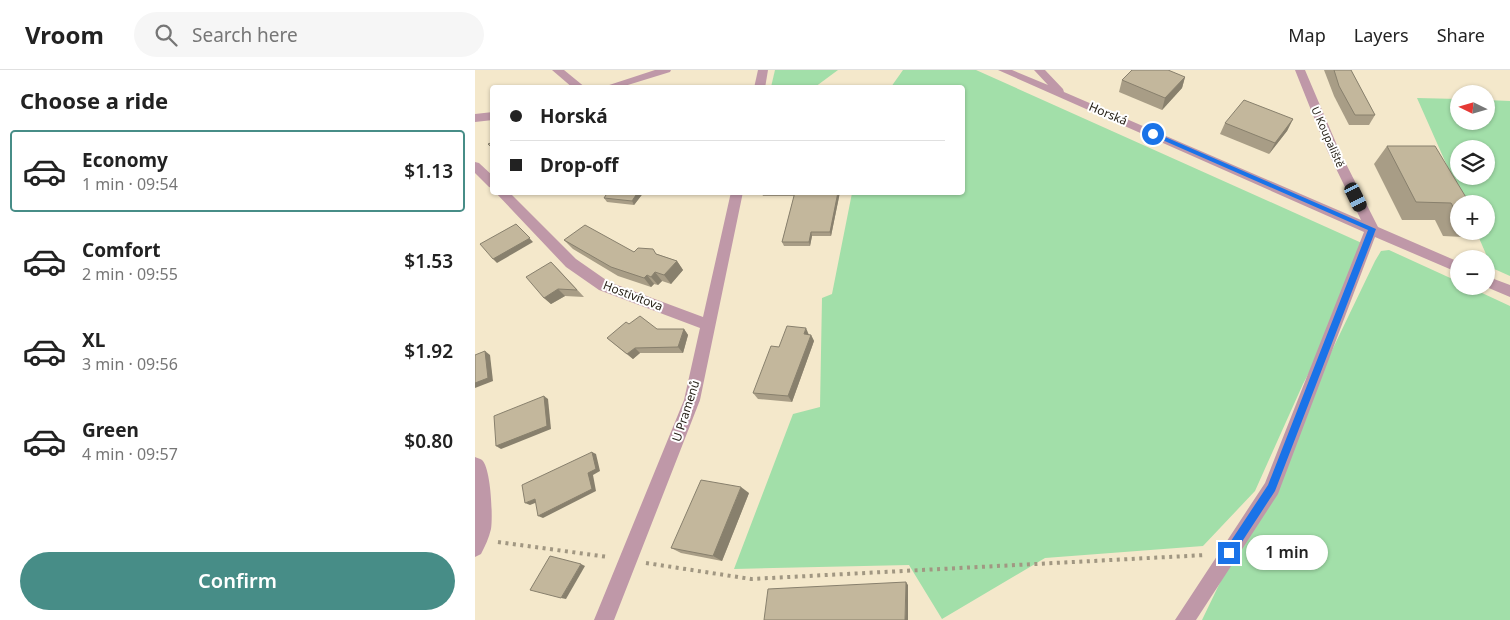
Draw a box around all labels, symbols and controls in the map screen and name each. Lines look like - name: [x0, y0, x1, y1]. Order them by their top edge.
- search box: [134, 12, 484, 57]
- text: Vroom: [25, 18, 104, 51]
- icon: search: [152, 21, 180, 49]
- text: Search here: [192, 22, 298, 48]
- text: Map: [1288, 23, 1326, 47]
- text: Layers: [1354, 23, 1409, 47]
- text: Share: [1437, 23, 1485, 47]
- text: Choose a ride: [20, 85, 168, 115]
- north arrow: [1450, 85, 1495, 130]
- map controls: [1450, 85, 1495, 295]
- street label: Horská: [1086, 98, 1130, 129]
- text: Horská: [540, 103, 608, 129]
- street label: U Koupaliště: [1308, 104, 1349, 170]
- route start: [1142, 123, 1164, 145]
- button: layers: [1450, 140, 1495, 185]
- text: Economy: [82, 147, 168, 173]
- icon: car: [22, 149, 67, 194]
- text: Drop-off: [540, 152, 619, 178]
- text: $1.13: [404, 158, 453, 184]
- text: 1 min · 09:54: [82, 173, 178, 195]
- car: [1342, 180, 1369, 214]
- button: +: [1450, 195, 1495, 240]
- text: Comfort: [82, 237, 161, 263]
- icon: car: [22, 239, 67, 284]
- text: $1.53: [404, 248, 453, 274]
- button: −: [1450, 250, 1495, 295]
- text: 2 min · 09:55: [82, 263, 178, 285]
- street label: Hostivítova: [601, 276, 665, 315]
- text: XL: [82, 327, 105, 353]
- icon: car: [22, 329, 67, 374]
- text: $1.92: [404, 338, 453, 364]
- text: 3 min · 09:56: [82, 353, 178, 375]
- street label: U Pramenů: [668, 378, 703, 444]
- text: Green: [82, 417, 139, 443]
- icon: car: [22, 419, 67, 464]
- text: $0.80: [404, 428, 453, 454]
- text: 4 min · 09:57: [82, 443, 178, 465]
- callout: 1 min: [1247, 536, 1329, 570]
- text: 1 min: [1265, 541, 1309, 563]
- route end: [1218, 542, 1240, 564]
- button: Confirm: [20, 552, 455, 610]

